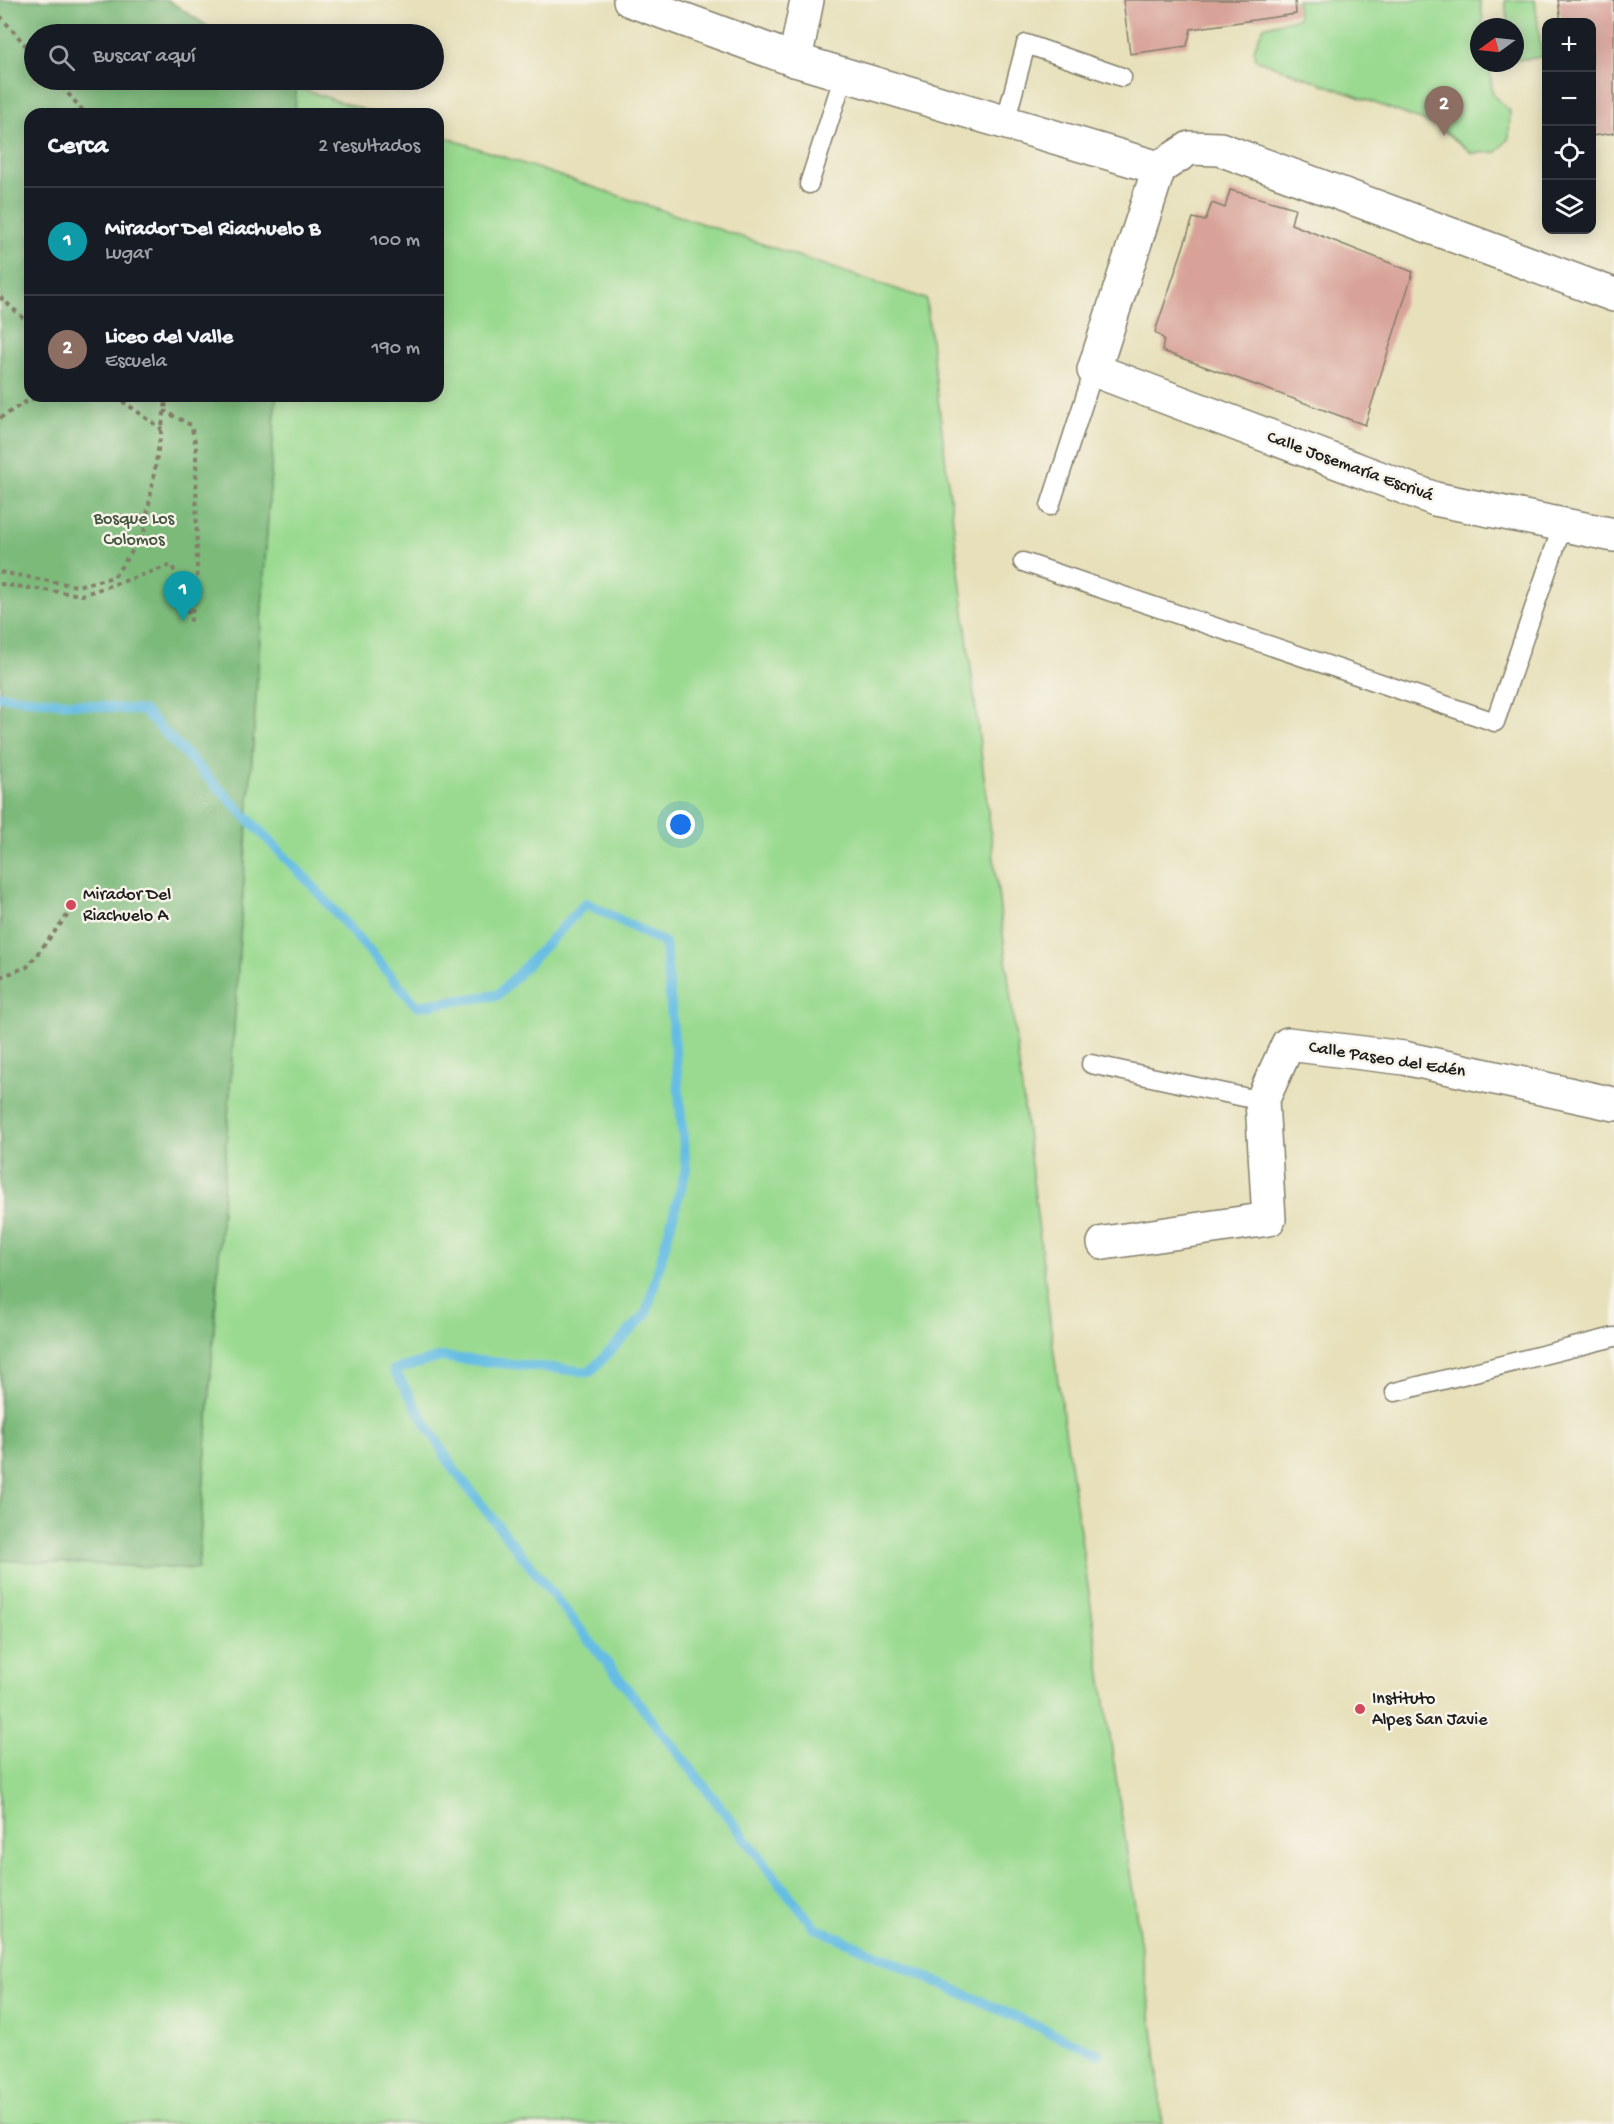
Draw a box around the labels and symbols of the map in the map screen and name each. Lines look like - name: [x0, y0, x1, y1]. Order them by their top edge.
- north arrow: [1470, 18, 1524, 72]
- pin: 2: [1424, 86, 1464, 136]
- street label: Calle Josemaría Escrivá: [1264, 427, 1437, 507]
- park label: Bosque Los Colomos: [93, 509, 176, 551]
- pin: 1: [164, 572, 202, 621]
- your location: [666, 810, 695, 839]
- place label: Mirador Del Riachuelo A: [83, 885, 171, 927]
- marker: Mirador Del Riachuelo A: [64, 898, 78, 912]
- street label: Calle Paseo del Edén: [1307, 1037, 1467, 1083]
- place label: Instituto Alpes San Javie: [1372, 1689, 1488, 1731]
- marker: Instituto Alpes San Javie: [1353, 1702, 1367, 1716]

